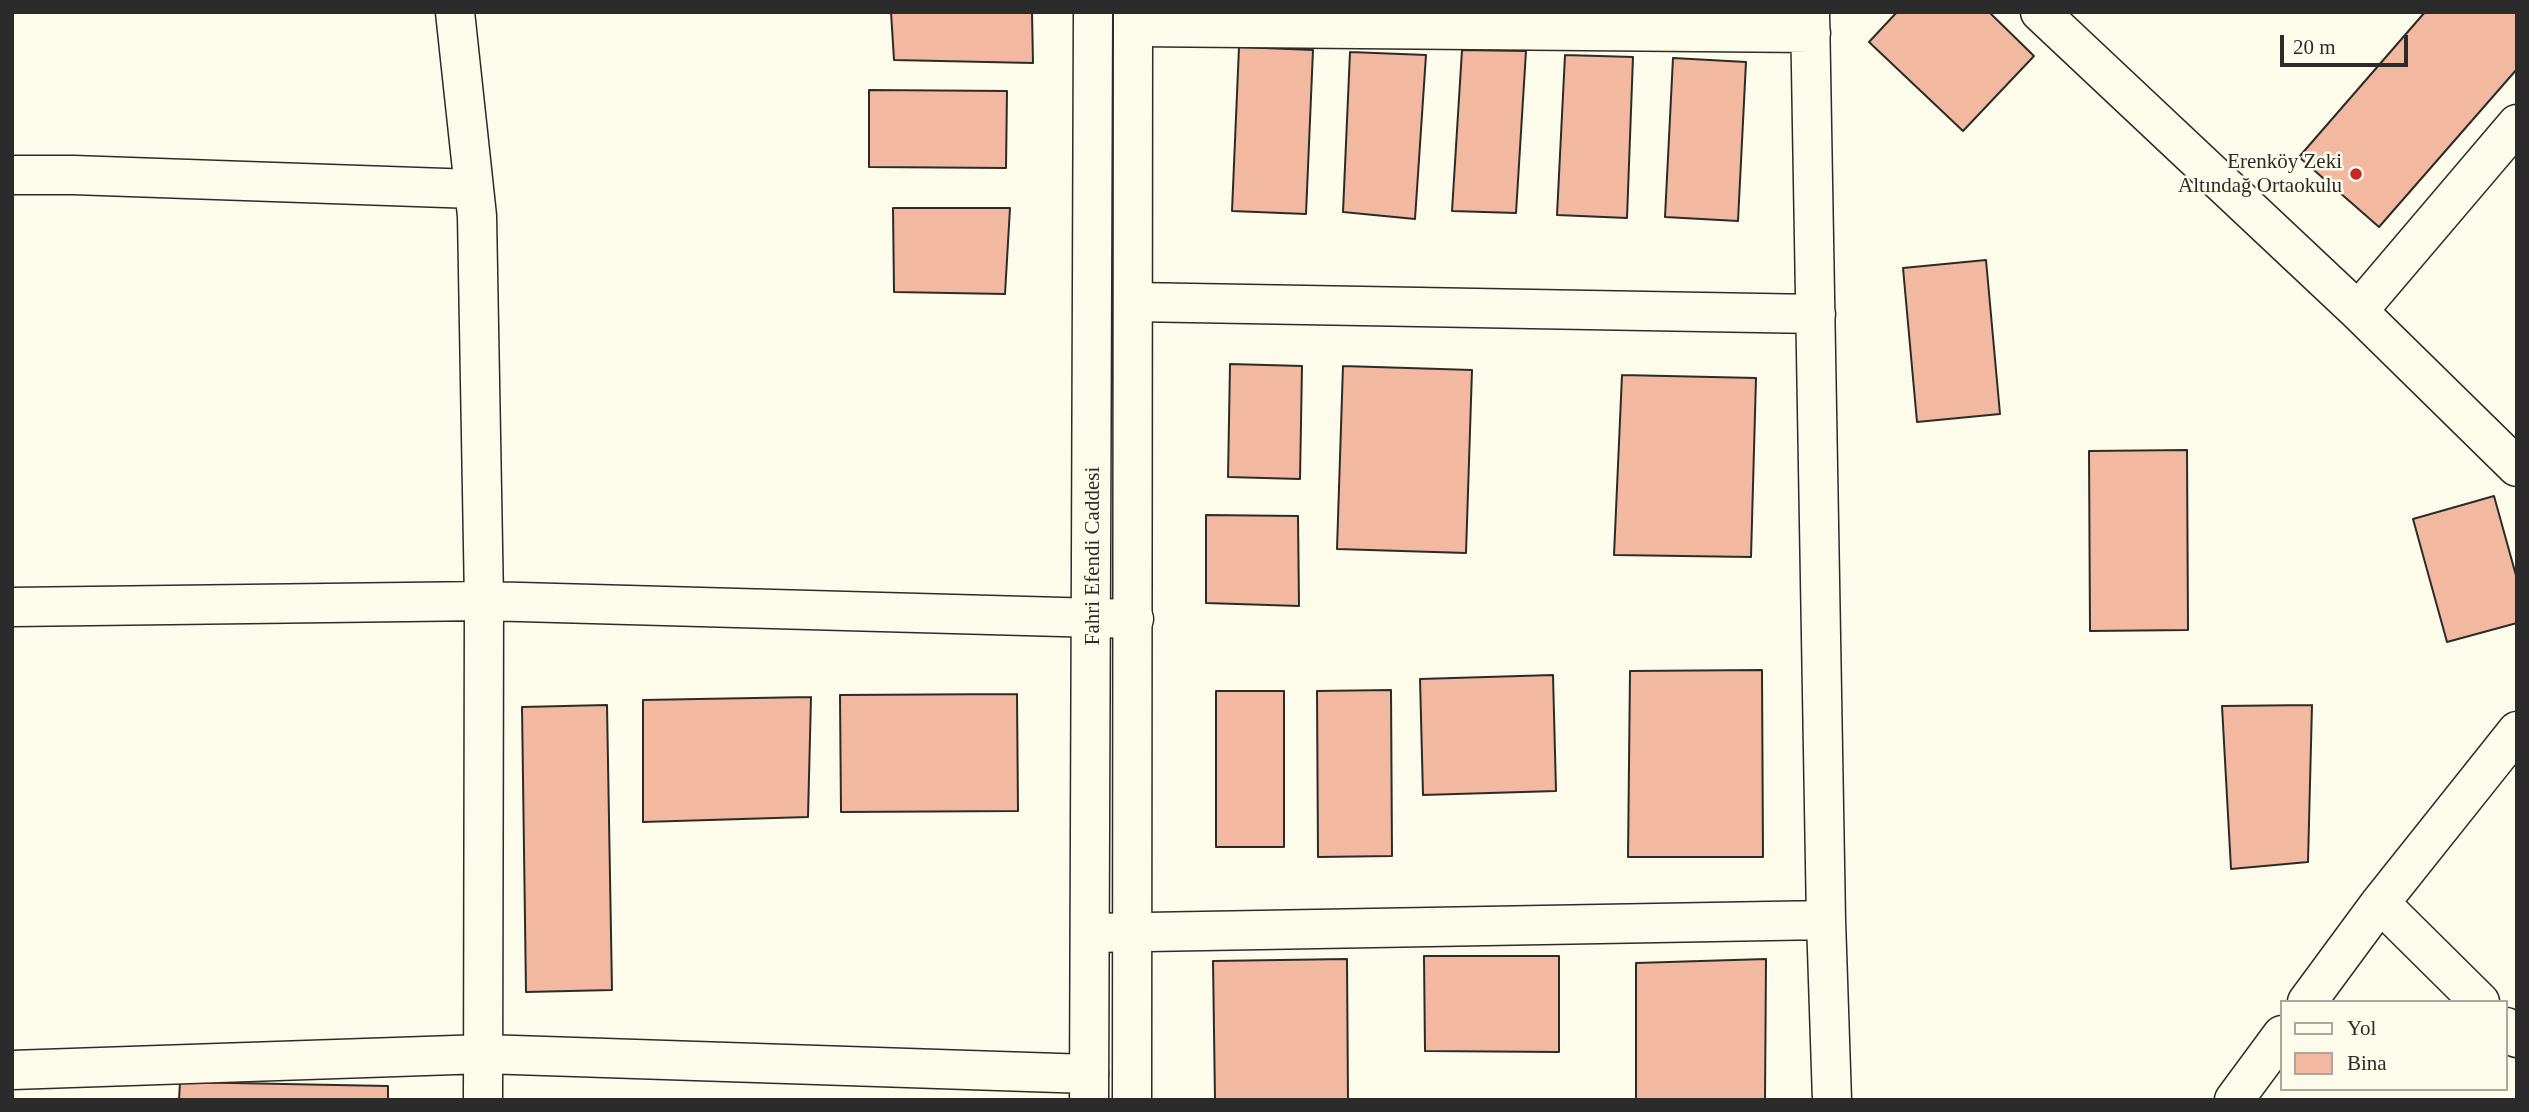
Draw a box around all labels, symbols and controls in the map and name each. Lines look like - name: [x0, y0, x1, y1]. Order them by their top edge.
- scale bar: [2284, 21, 2412, 65]
- text: 20 m: [2293, 35, 2336, 59]
- place label: Erenköy Zeki Altındağ Ortaokulu: [2178, 149, 2342, 199]
- marker: Erenköy Zeki Altındağ Ortaokulu: [2348, 166, 2364, 182]
- street label: Fahri Efendi Caddesi: [1080, 467, 1106, 645]
- legend: [2280, 1000, 2508, 1091]
- text: Yol: [2347, 1016, 2376, 1040]
- text: Bina: [2347, 1051, 2387, 1075]

